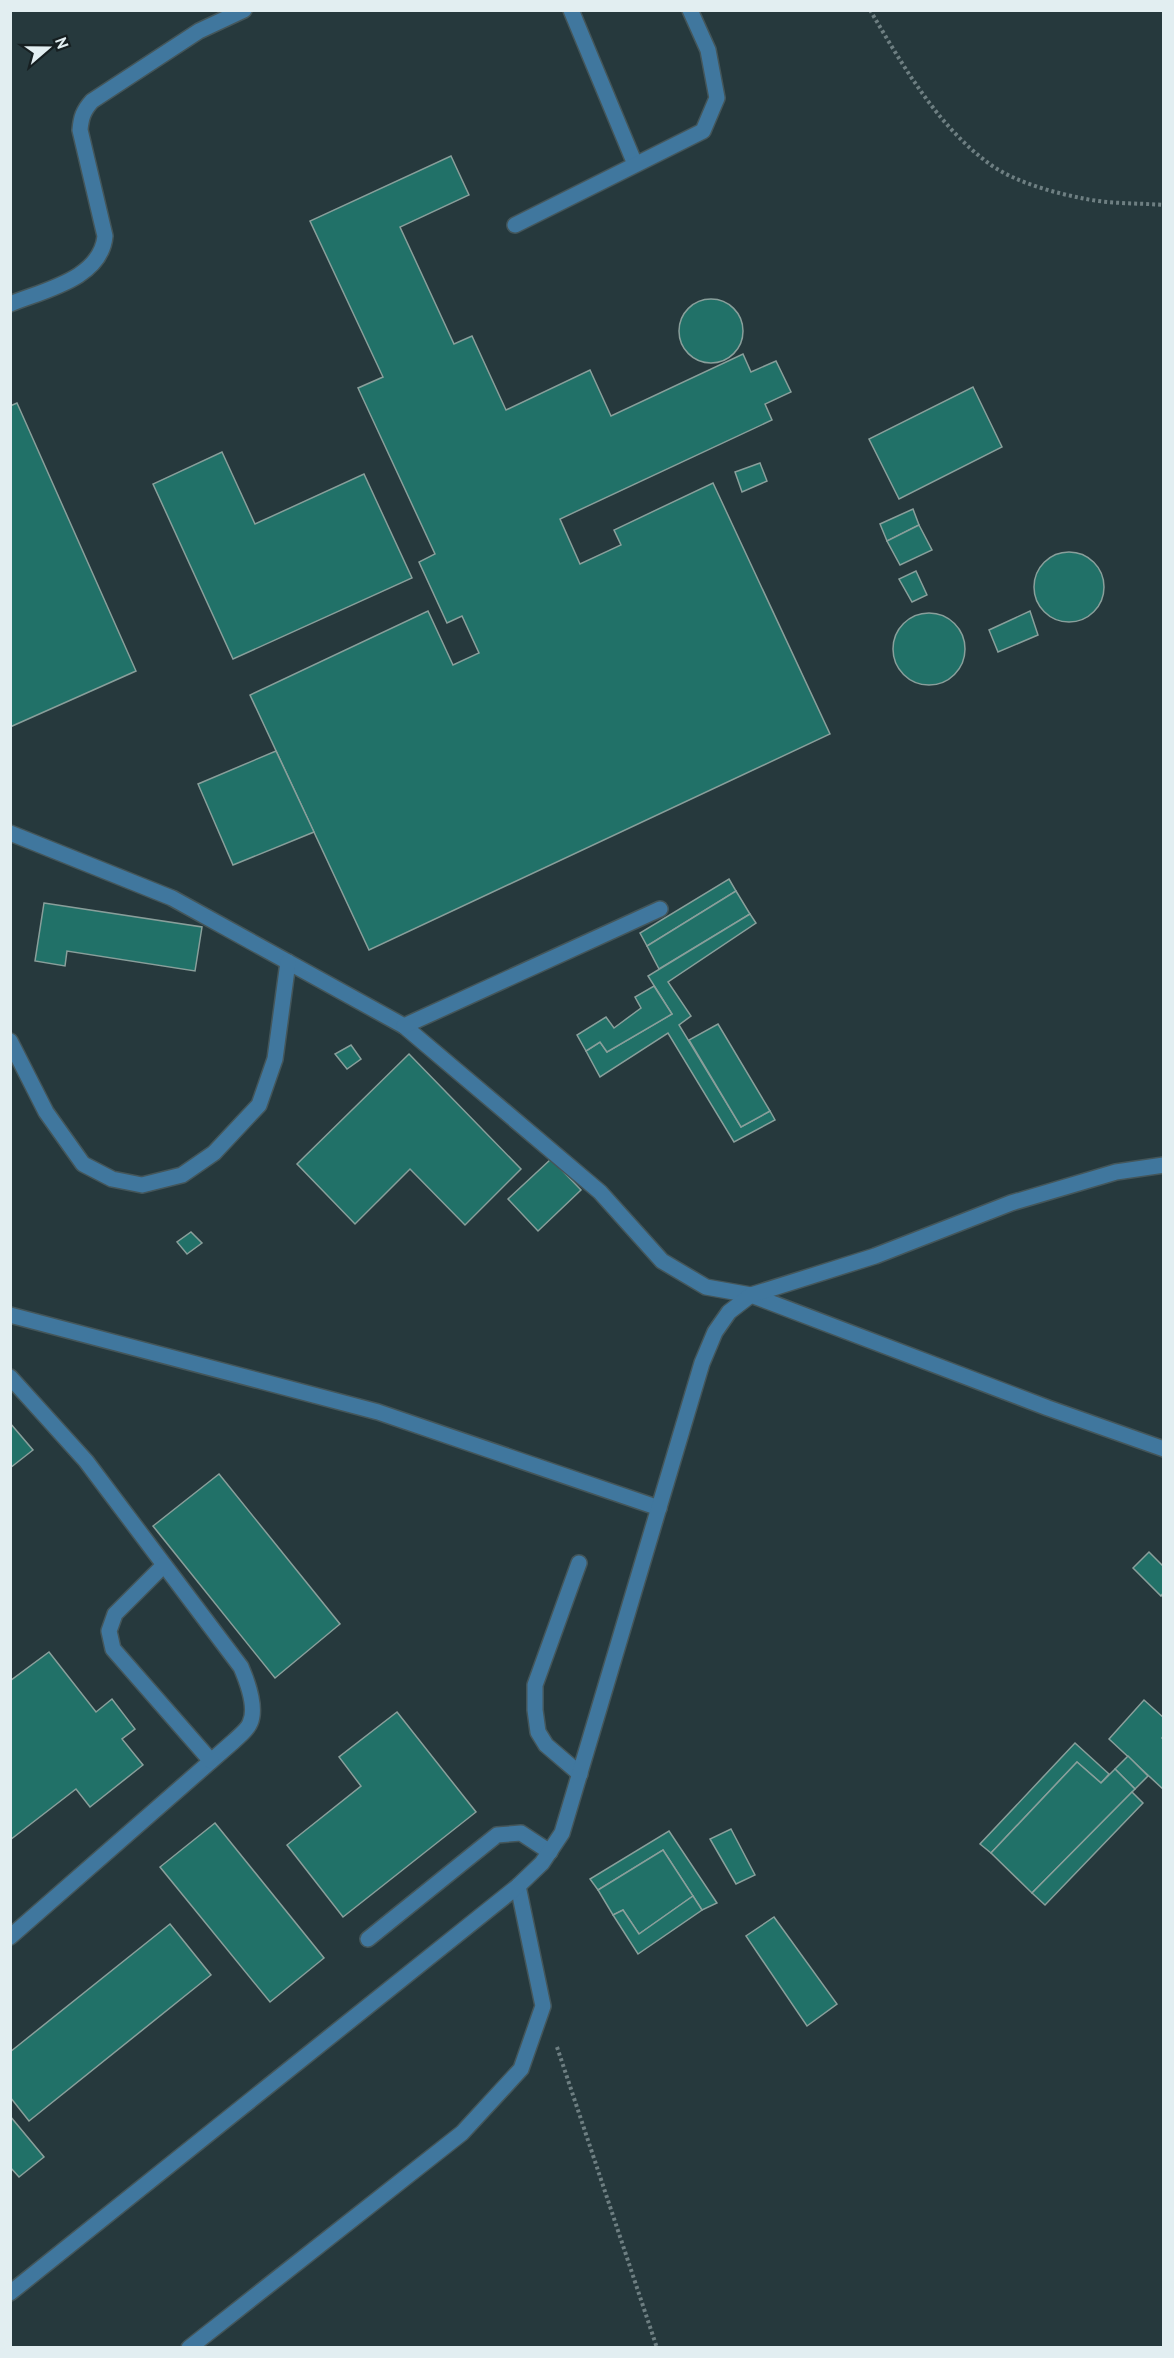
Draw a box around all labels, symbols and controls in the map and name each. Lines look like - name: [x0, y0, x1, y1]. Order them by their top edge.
- north arrow: [18, 18, 78, 78]
- text: N: [51, 35, 73, 51]

